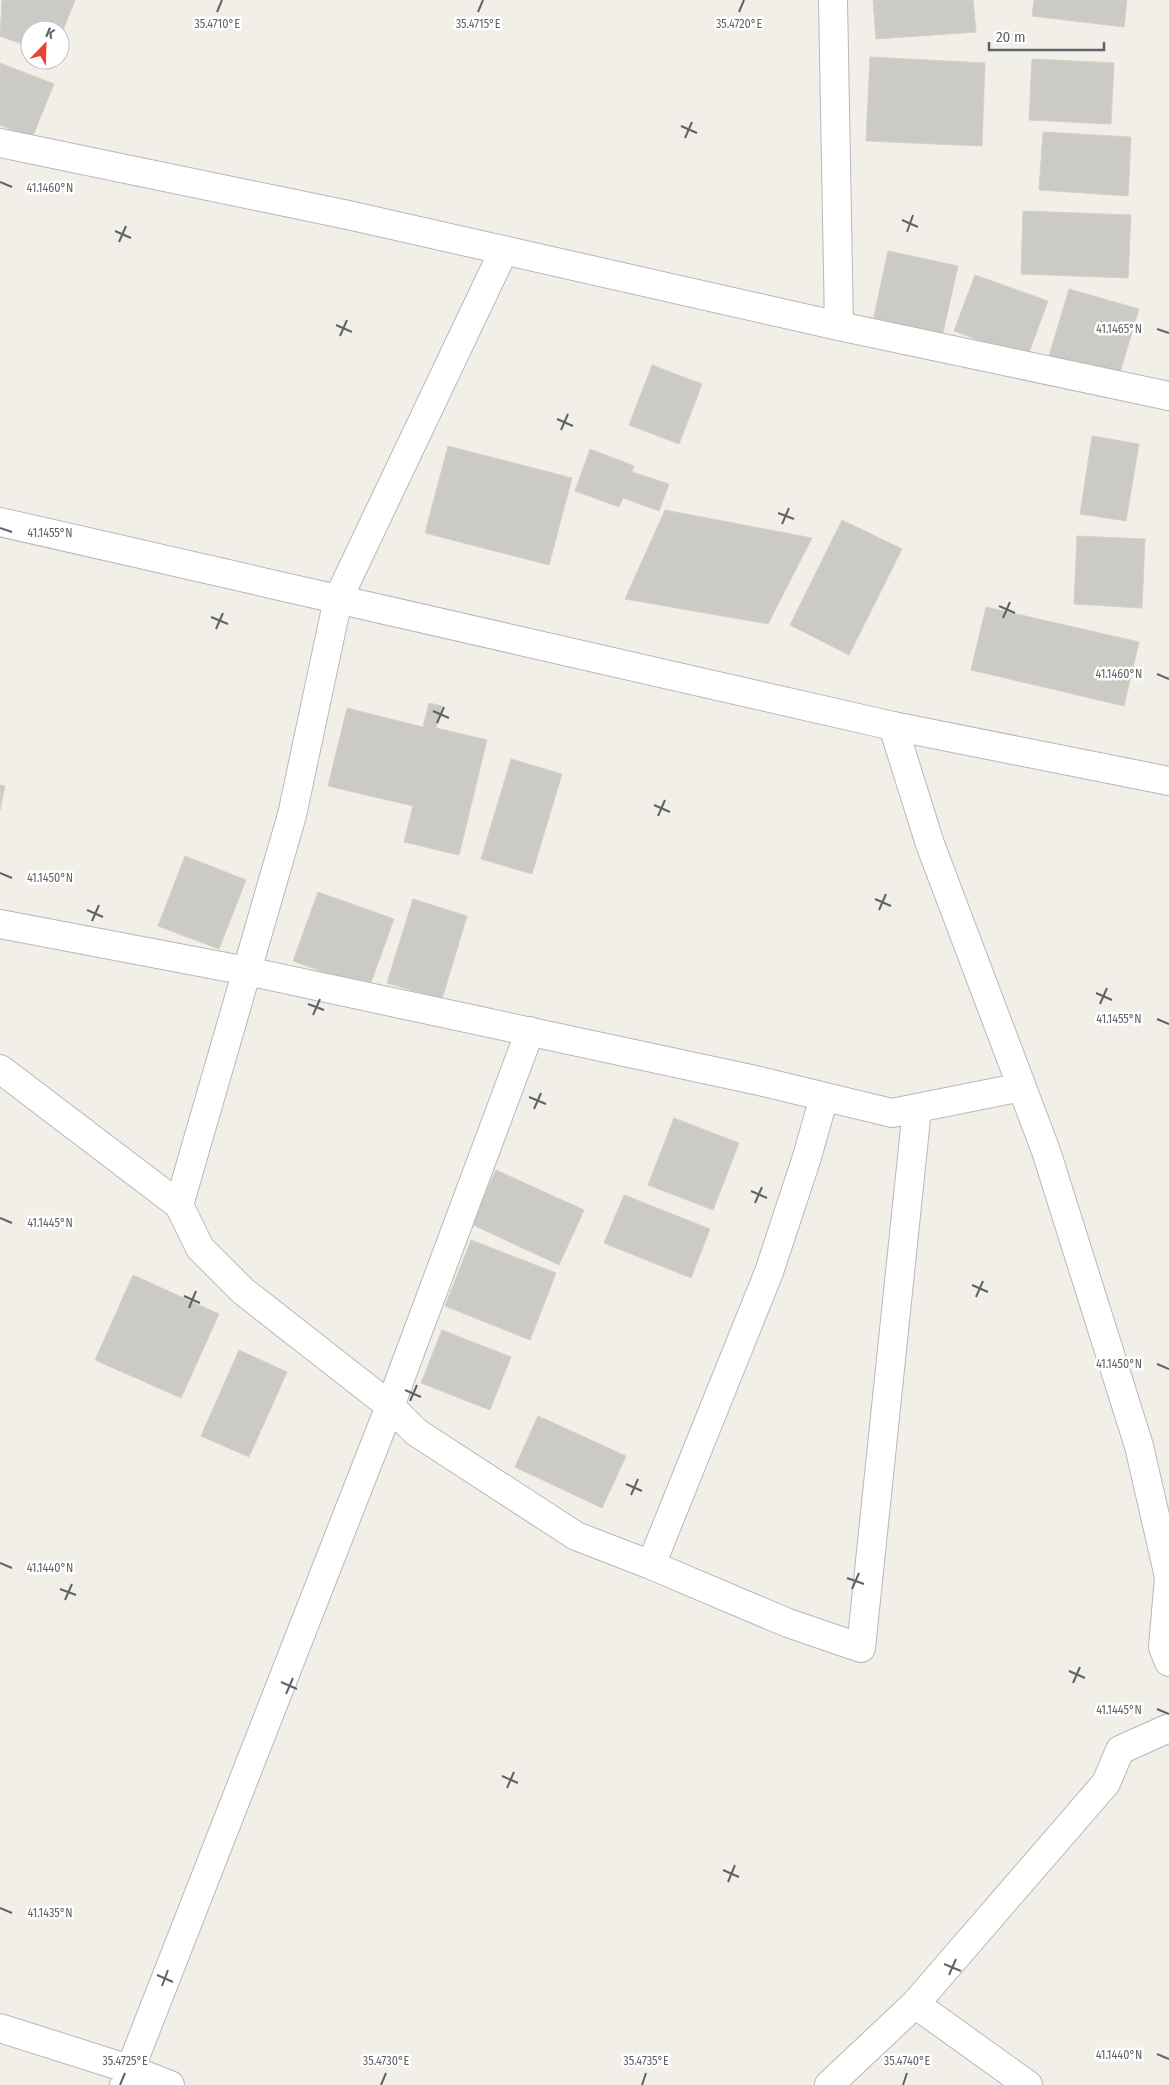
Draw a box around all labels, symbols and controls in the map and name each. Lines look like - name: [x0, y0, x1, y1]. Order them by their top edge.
- text: 35.4710°E: [194, 17, 240, 31]
- text: 35.4715°E: [456, 17, 501, 31]
- text: 35.4720°E: [716, 17, 762, 31]
- north arrow: [20, 20, 70, 70]
- scale bar: [989, 20, 1104, 52]
- text: K: [43, 24, 58, 43]
- text: 20 m: [996, 28, 1026, 46]
- text: 41.1460°N: [27, 181, 73, 195]
- text: 41.1465°N: [1096, 322, 1142, 336]
- text: 41.1455°N: [27, 526, 73, 540]
- text: 41.1460°N: [1096, 667, 1142, 681]
- text: 41.1450°N: [27, 871, 73, 885]
- text: 41.1455°N: [1096, 1012, 1142, 1026]
- text: 41.1445°N: [27, 1216, 73, 1230]
- text: 41.1450°N: [1096, 1357, 1142, 1371]
- text: 41.1440°N: [27, 1561, 73, 1575]
- text: 41.1445°N: [1096, 1703, 1142, 1717]
- text: 41.1435°N: [27, 1906, 73, 1920]
- text: 41.1440°N: [1096, 2048, 1142, 2062]
- text: 35.4725°E: [102, 2054, 148, 2068]
- text: 35.4730°E: [363, 2054, 410, 2068]
- text: 35.4735°E: [623, 2054, 669, 2068]
- text: 35.4740°E: [884, 2054, 931, 2068]

